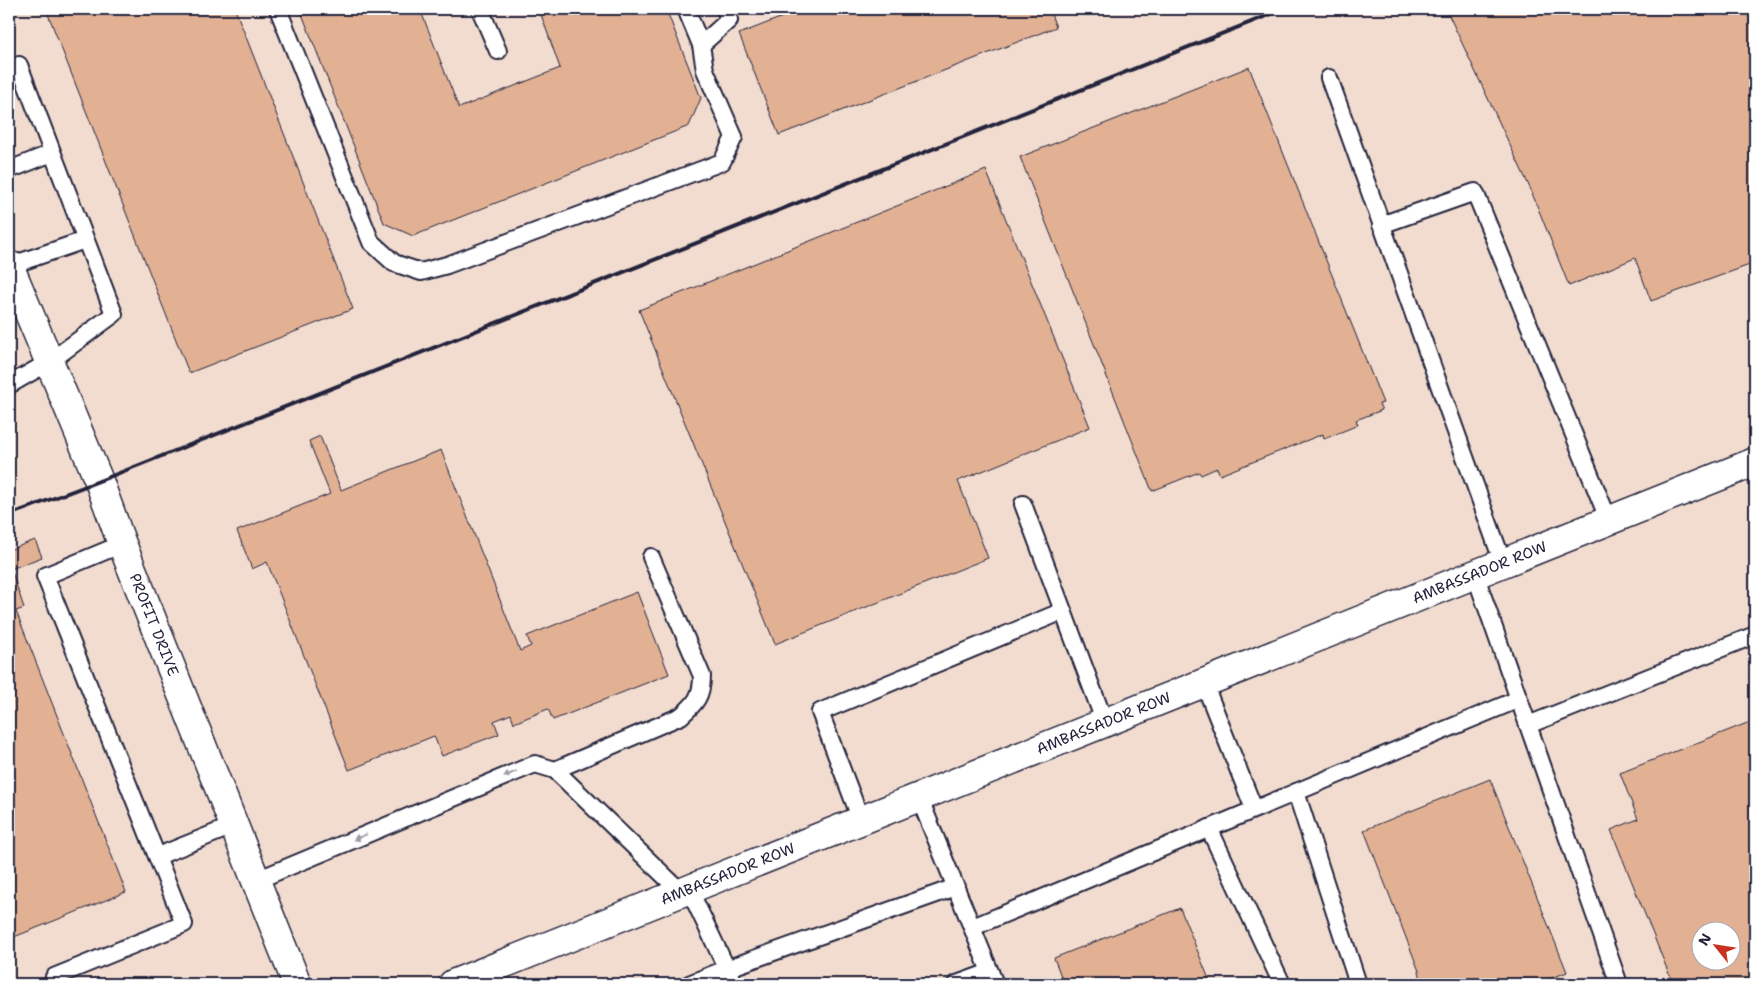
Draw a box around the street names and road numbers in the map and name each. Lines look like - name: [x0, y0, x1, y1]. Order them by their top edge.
- street label: AMBASSADOR ROW: [1409, 537, 1550, 608]
- street label: PROFIT DRIVE: [125, 571, 184, 679]
- street label: AMBASSADOR ROW: [1033, 687, 1174, 759]
- street label: AMBASSADOR ROW: [658, 838, 798, 910]

